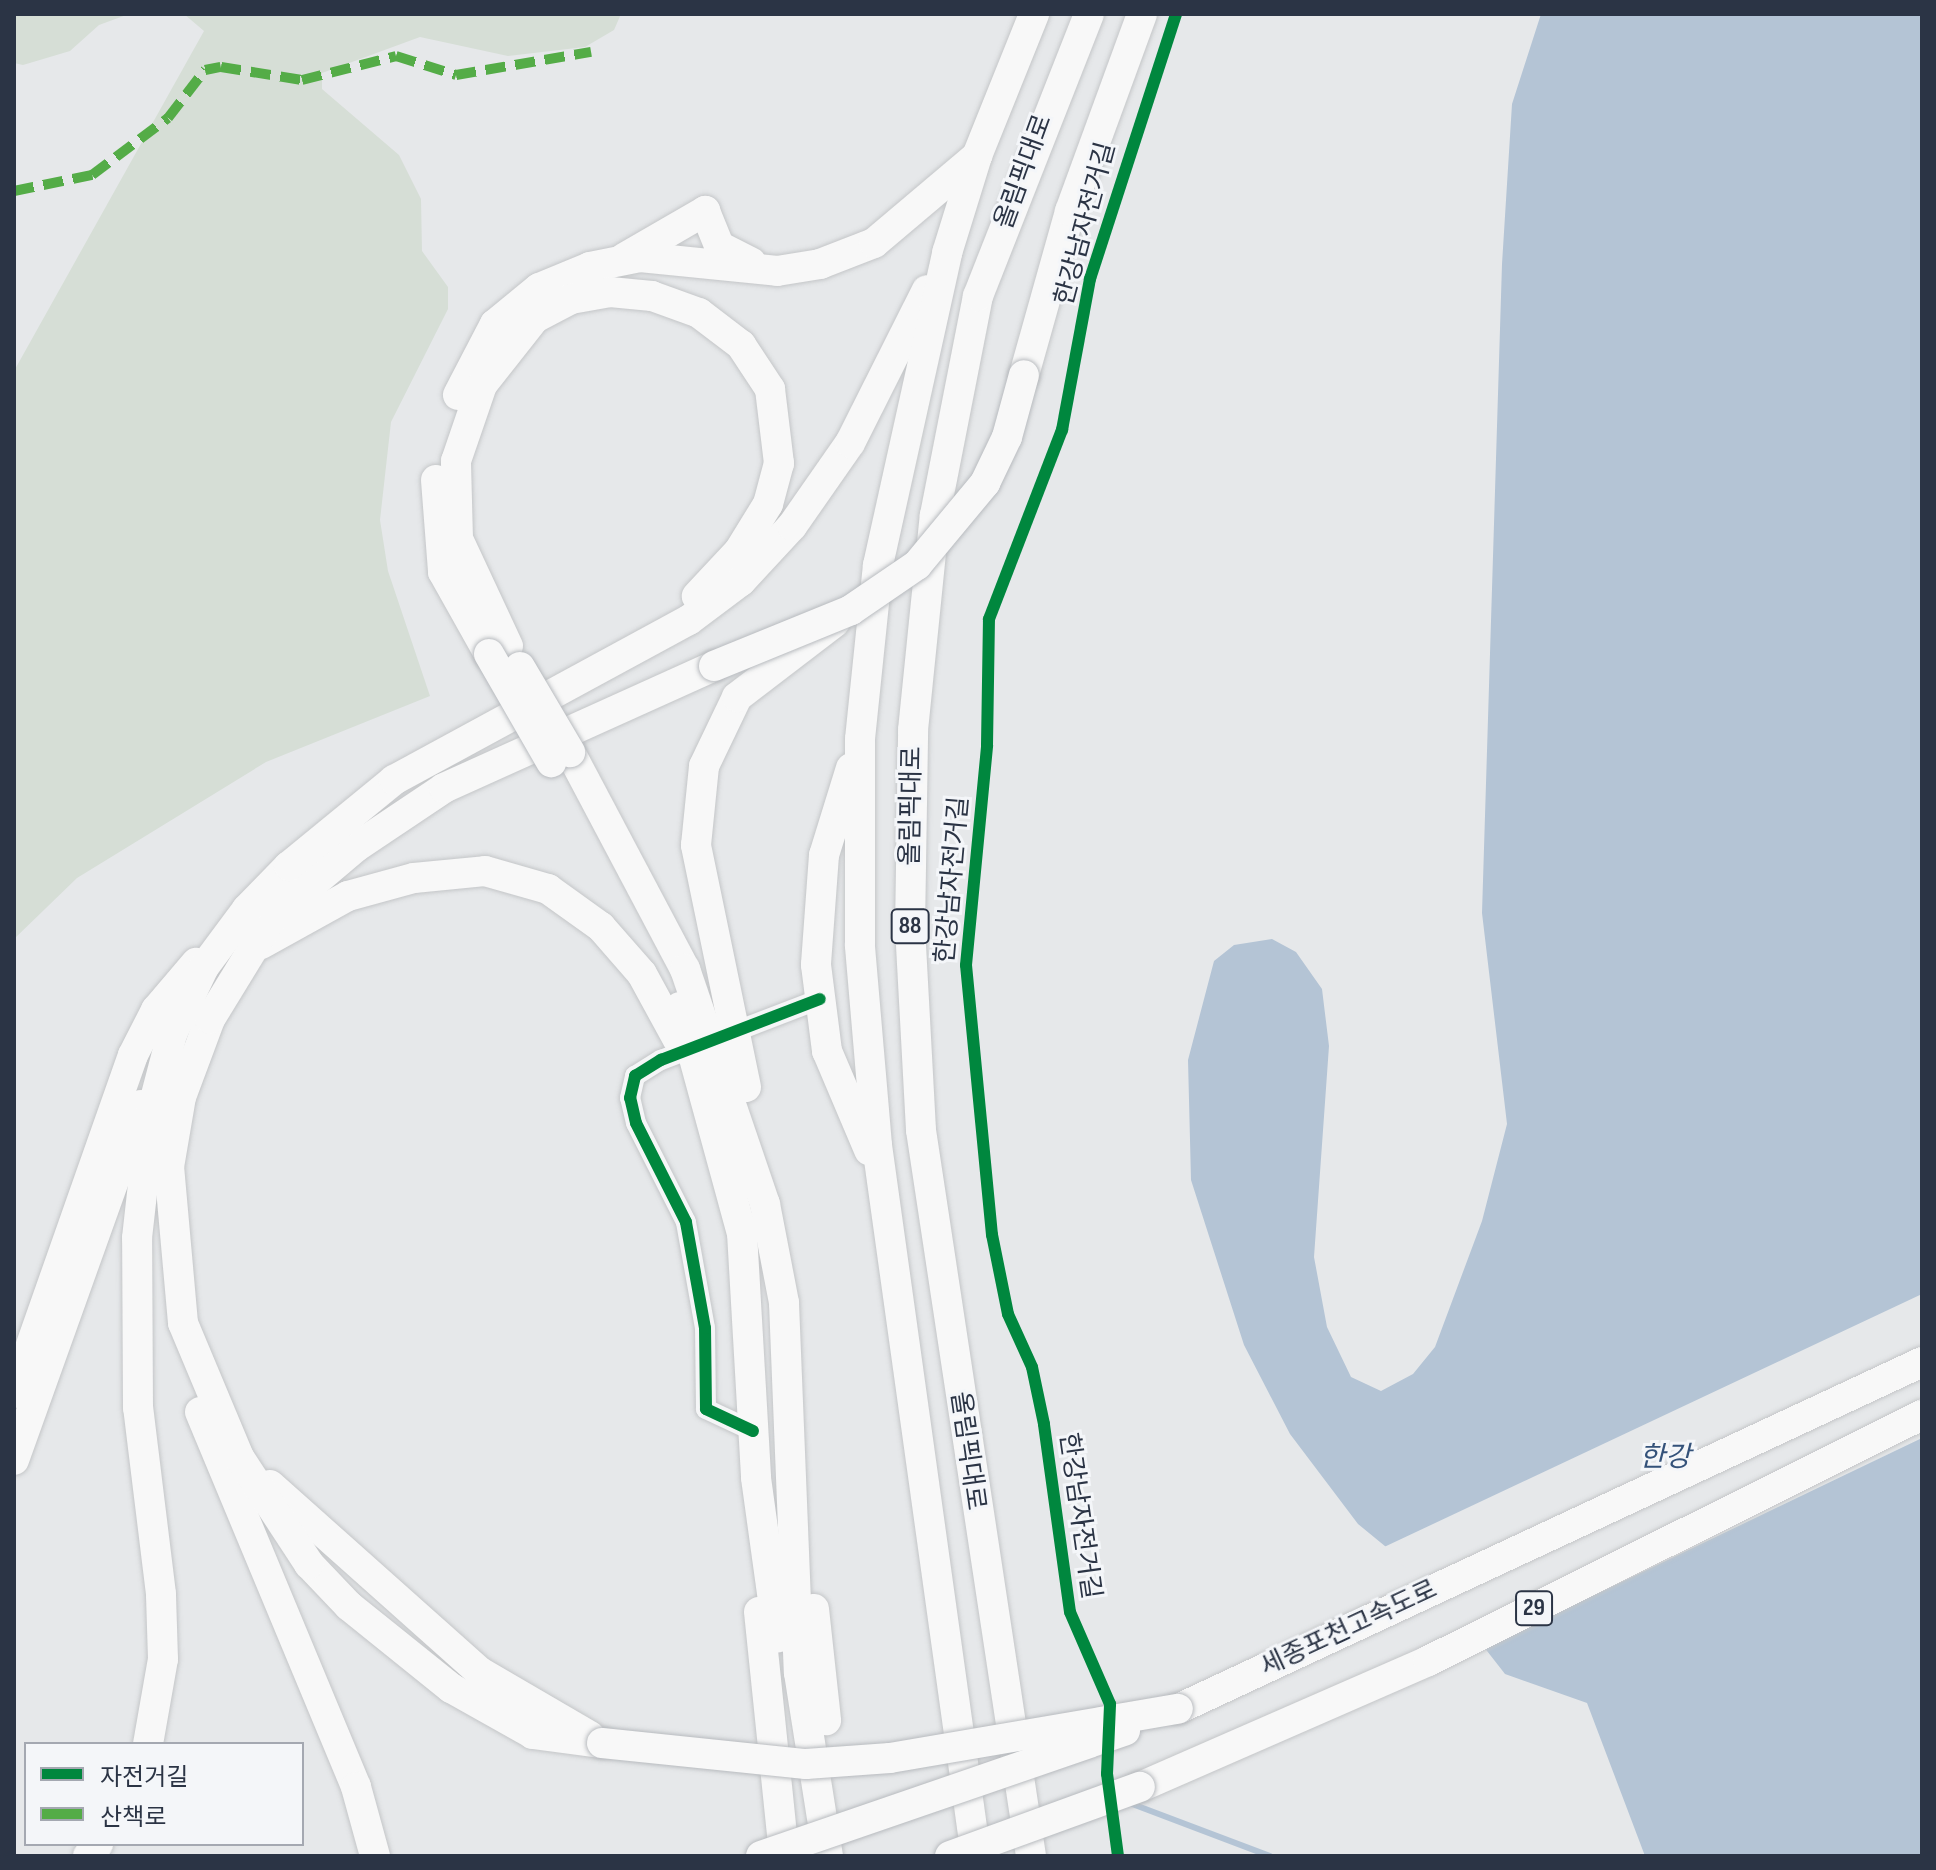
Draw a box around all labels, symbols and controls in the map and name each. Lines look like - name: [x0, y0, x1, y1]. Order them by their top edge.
- street label: 올림픽대로: [989, 110, 1059, 234]
- street label: 한강남자전거길: [1049, 139, 1123, 309]
- street label: 올림픽대로: [895, 746, 929, 866]
- street label: 한강남자전거길: [930, 795, 976, 965]
- road number: 88: [890, 906, 930, 946]
- street label: 올림픽대로: [943, 1390, 991, 1512]
- street label: 한강남자전거길: [1052, 1431, 1106, 1601]
- water label: 한강: [1639, 1441, 1691, 1475]
- street label: 세종포천고속도로: [1256, 1574, 1442, 1684]
- road number: 29: [1514, 1588, 1554, 1628]
- legend: [24, 1742, 304, 1846]
- text: 자전거길: [100, 1763, 188, 1792]
- text: 산책로: [100, 1803, 166, 1832]

